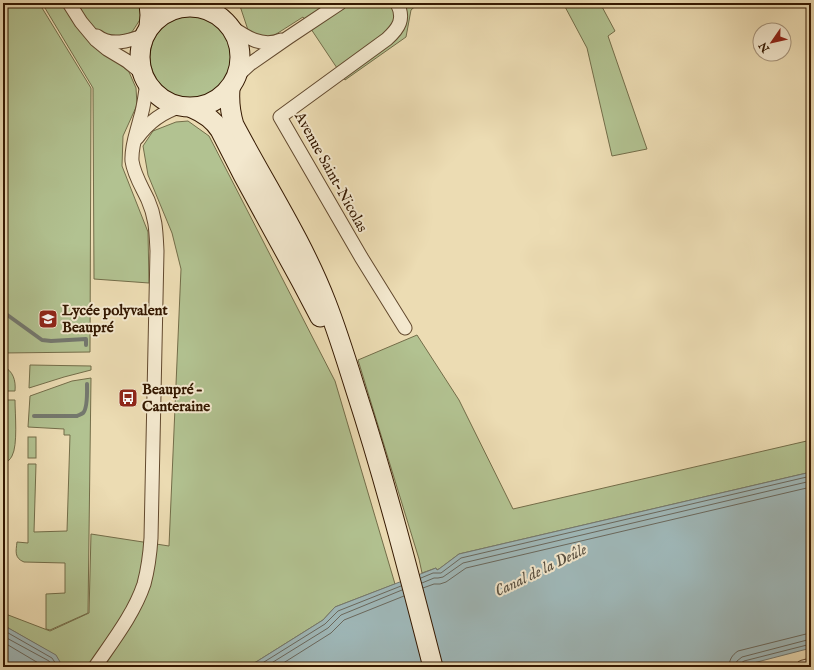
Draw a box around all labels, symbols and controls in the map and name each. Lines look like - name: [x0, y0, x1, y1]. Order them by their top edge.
- north arrow: [752, 22, 792, 62]
- text: N: [756, 39, 774, 56]
- street label: Avenue Saint-Nicolas: [290, 108, 372, 235]
- place label: Lycée polyvalent Beaupré: [62, 301, 168, 337]
- school or university icon: Lycée polyvalent Beaupré: [37, 308, 59, 330]
- place label: Beaupré – Canteraine: [142, 380, 210, 416]
- bus stop icon: Beaupré – Canteraine: [117, 387, 139, 409]
- water label: Canal de la Deûle: [492, 540, 591, 602]

